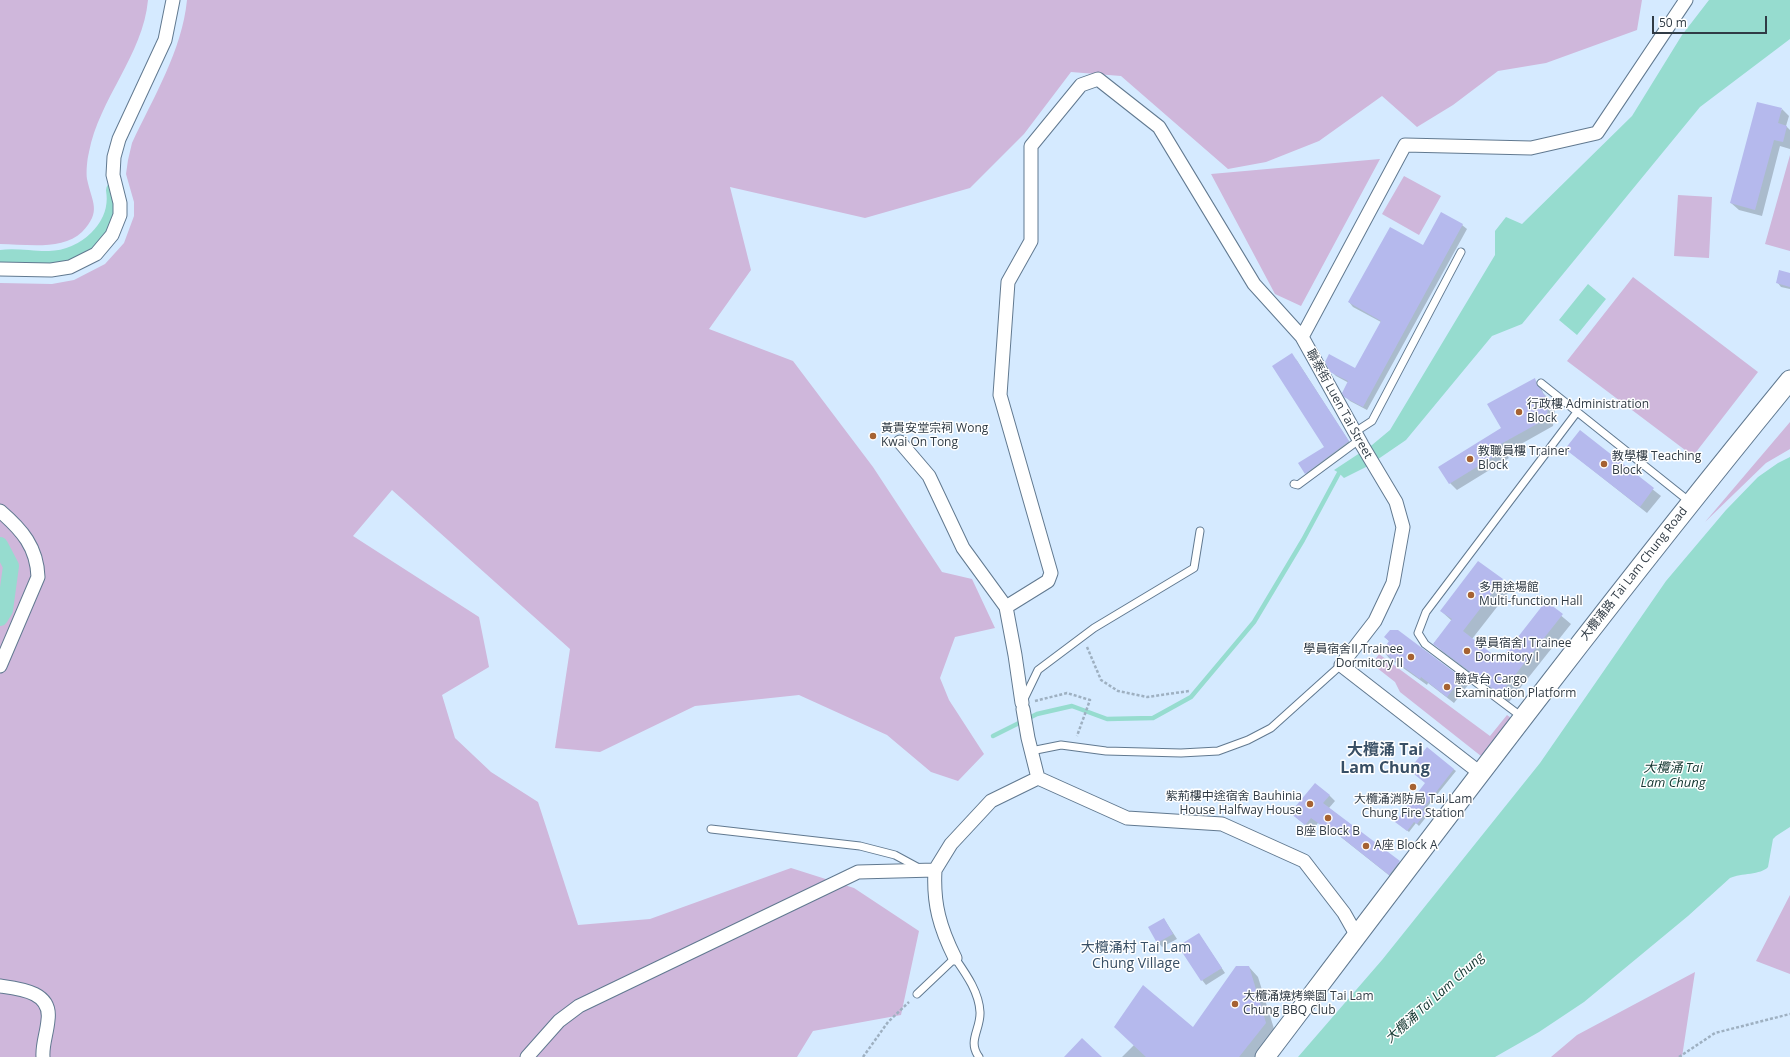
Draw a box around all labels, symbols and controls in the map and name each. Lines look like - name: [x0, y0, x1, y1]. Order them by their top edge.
- scale bar: [1654, 8, 1769, 34]
- text: 50 m: [1659, 14, 1687, 31]
- street label: 聯泰街 Luen Tai Street: [1303, 347, 1375, 461]
- place label: 行政樓 Administration Block: [1527, 398, 1649, 426]
- marker: 行政樓 Administration Block: [1514, 407, 1524, 417]
- place label: 黃貴安堂宗祠 Wong Kwai On Tong: [881, 422, 988, 450]
- marker: 黃貴安堂宗祠 Wong Kwai On Tong: [868, 431, 878, 441]
- place label: 教職員樓 Trainer Block: [1478, 445, 1569, 473]
- place label: 教學樓 Teaching Block: [1612, 450, 1701, 478]
- marker: 教職員樓 Trainer Block: [1465, 454, 1475, 464]
- marker: 教學樓 Teaching Block: [1599, 459, 1609, 469]
- street label: 大欖涌路 Tai Lam Chung Road: [1577, 504, 1691, 644]
- place label: 多用途場館 Multi-function Hall: [1479, 581, 1582, 609]
- marker: 多用途場館 Multi-function Hall: [1466, 590, 1476, 600]
- place label: 學員宿舍I Trainee Dormitory I: [1475, 637, 1572, 665]
- place label: 學員宿舍II Trainee Dormitory II: [1303, 643, 1403, 671]
- marker: 學員宿舍I Trainee Dormitory I: [1462, 646, 1472, 656]
- marker: 學員宿舍II Trainee Dormitory II: [1406, 652, 1416, 662]
- place label: 驗貨台 Cargo Examination Platform: [1455, 673, 1576, 701]
- marker: 驗貨台 Cargo Examination Platform: [1442, 682, 1452, 692]
- district label: 大欖涌 Tai Lam Chung: [1336, 740, 1434, 778]
- water label: 大欖涌 Tai Lam Chung: [1640, 760, 1706, 791]
- marker: 大欖涌消防局 Tai Lam Chung Fire Station: [1408, 782, 1418, 792]
- place label: 紫荊樓中途宿舍 Bauhinia House Halfway House: [1166, 790, 1302, 818]
- place label: 大欖涌消防局 Tai Lam Chung Fire Station: [1354, 793, 1472, 821]
- marker: 紫荊樓中途宿舍 Bauhinia House Halfway House: [1305, 799, 1315, 809]
- marker: B座 Block B: [1323, 813, 1333, 823]
- place label: B座 Block B: [1296, 825, 1360, 839]
- place label: A座 Block A: [1374, 839, 1437, 853]
- marker: A座 Block A: [1361, 841, 1371, 851]
- district label: 大欖涌村 Tai Lam Chung Village: [1081, 940, 1191, 972]
- water label: 大欖涌 Tai Lam Chung: [1382, 949, 1488, 1047]
- place label: 大欖涌燒烤樂園 Tai Lam Chung BBQ Club: [1243, 990, 1374, 1018]
- marker: 大欖涌燒烤樂園 Tai Lam Chung BBQ Club: [1230, 999, 1240, 1009]

